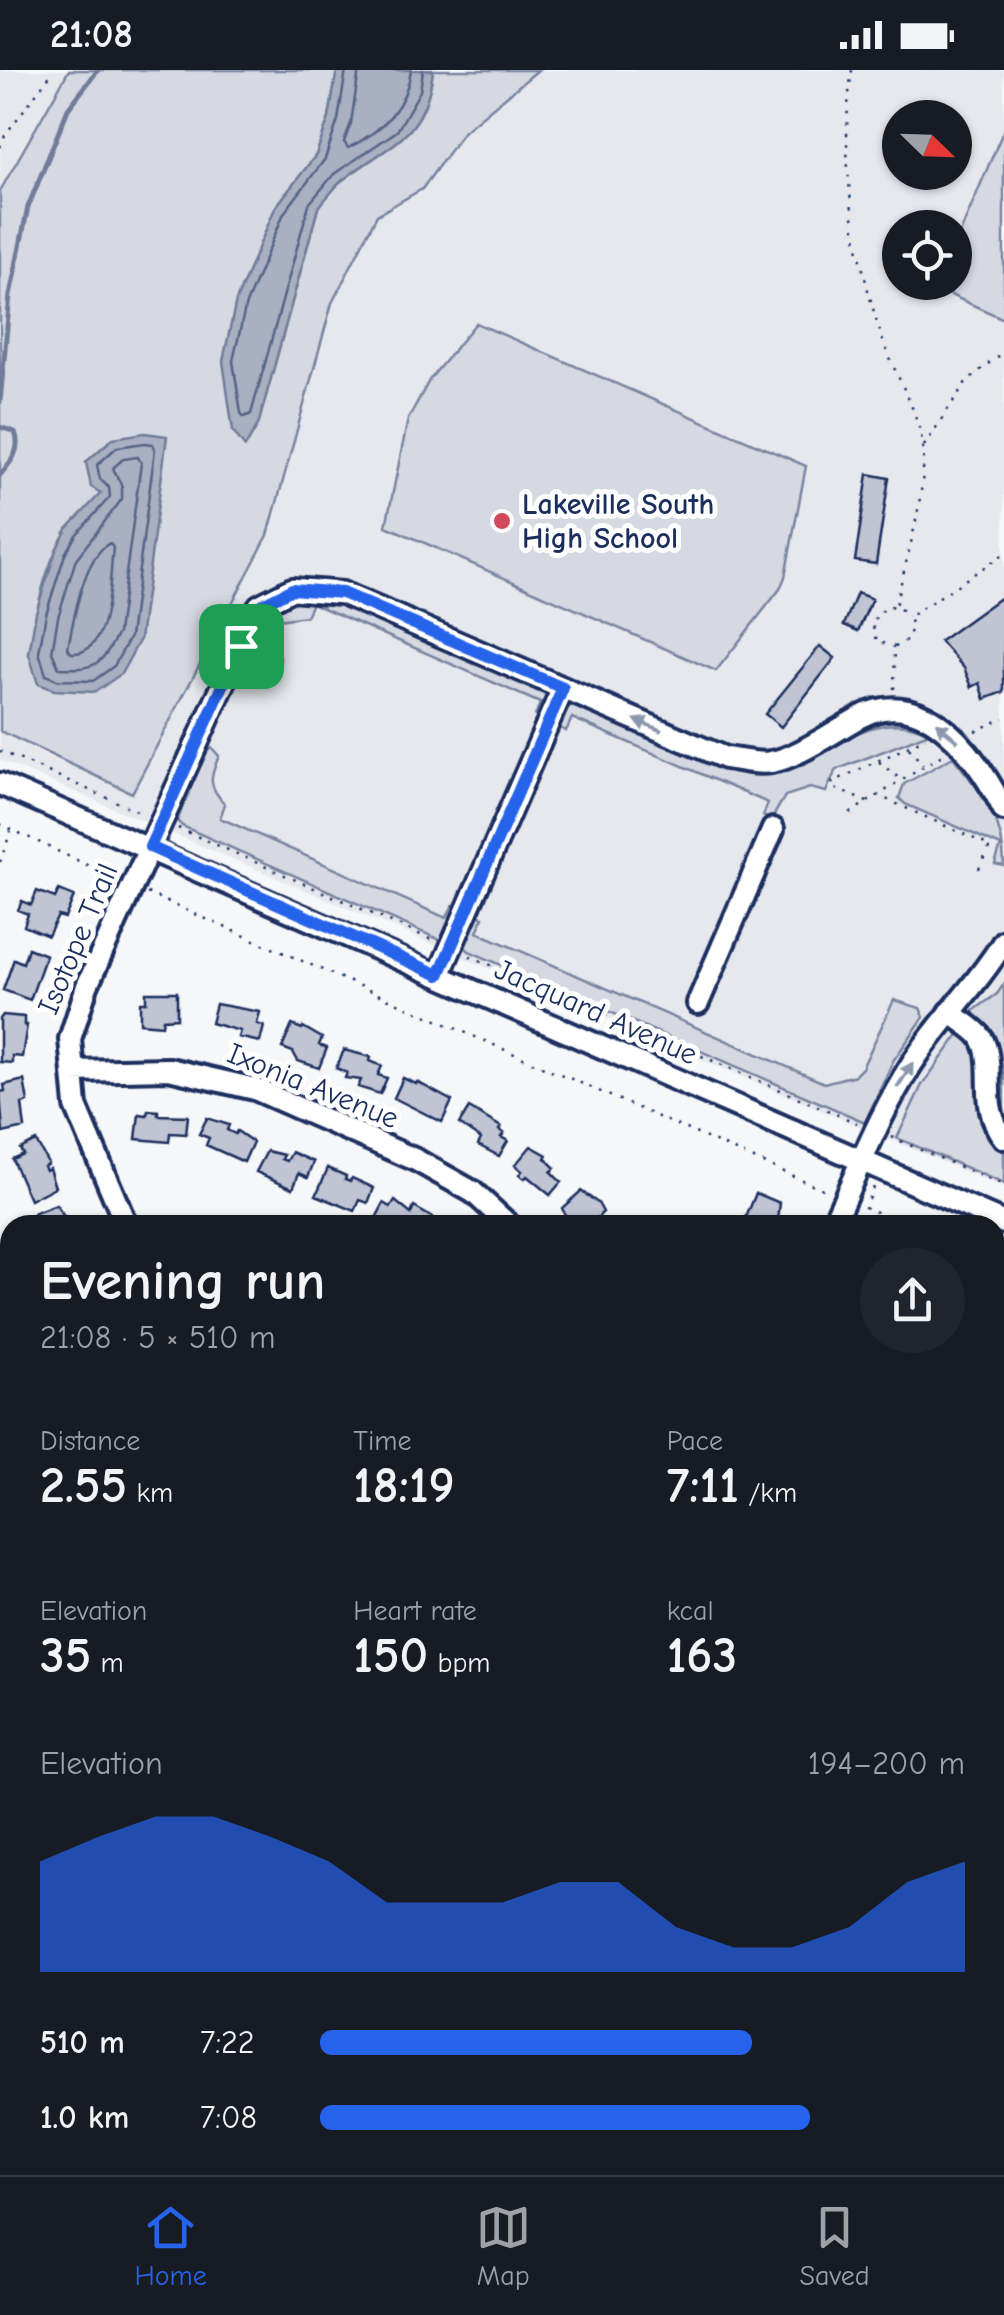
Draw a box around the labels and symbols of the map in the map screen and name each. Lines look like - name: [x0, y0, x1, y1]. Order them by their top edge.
- north arrow: [882, 100, 972, 190]
- place label: Lakeville South High School: [522, 487, 714, 556]
- marker: Lakeville South High School: [491, 510, 513, 532]
- pin: [199, 604, 284, 689]
- one-way arrow: [633, 717, 663, 733]
- one-way arrow: [935, 721, 960, 743]
- street label: Isotope Trail: [31, 858, 125, 1020]
- street label: Jacquard Avenue: [489, 952, 703, 1072]
- street label: Ixonia Avenue: [222, 1036, 404, 1136]
- one-way arrow: [895, 1062, 914, 1089]

